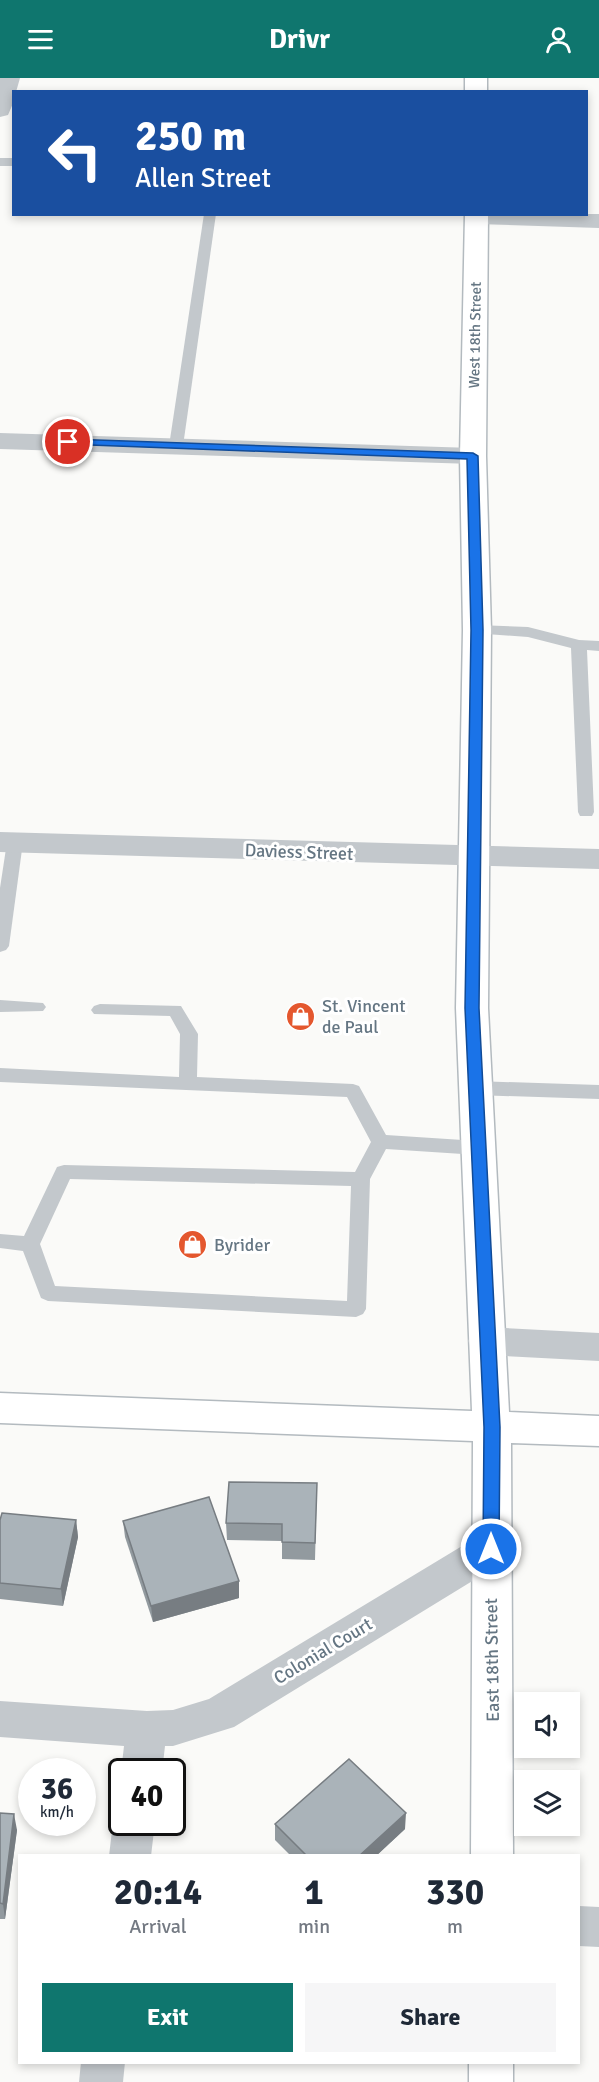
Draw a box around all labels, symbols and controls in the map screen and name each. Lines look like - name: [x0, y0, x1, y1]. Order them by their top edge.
- icon: menu: [24, 23, 57, 56]
- text: Drivr: [269, 23, 330, 56]
- icon: person: [542, 23, 575, 56]
- text: 250 m: [135, 111, 246, 162]
- icon: left: [36, 114, 114, 192]
- text: Allen Street: [135, 162, 271, 195]
- street label: West 18th Street: [465, 281, 485, 389]
- pin: [42, 416, 93, 467]
- icon: arrive: [51, 425, 84, 458]
- street label: Daviess Street: [244, 839, 354, 865]
- place label: St. Vincent de Paul: [322, 995, 406, 1038]
- shop icon: St. Vincent de Paul: [285, 1000, 317, 1032]
- shop icon: Byrider: [177, 1229, 209, 1261]
- place label: Byrider: [214, 1234, 270, 1256]
- position arrow: [459, 1517, 523, 1581]
- street label: East 18th Street: [480, 1598, 504, 1722]
- street label: Colonial Court: [270, 1613, 376, 1689]
- map controls: [514, 1692, 580, 1836]
- button: sound: [514, 1692, 580, 1758]
- speed limit sign: 40: [108, 1758, 186, 1836]
- button: layers: [514, 1770, 580, 1836]
- text: 36: [41, 1771, 73, 1808]
- text: km/h: [40, 1803, 74, 1821]
- text: 20:14: [114, 1870, 202, 1915]
- text: 1: [304, 1870, 324, 1915]
- text: 330: [426, 1870, 484, 1915]
- text: Arrival: [129, 1914, 187, 1939]
- text: min: [298, 1914, 330, 1939]
- text: m: [447, 1914, 463, 1939]
- button: Exit: [42, 1983, 293, 2052]
- button: Share: [305, 1983, 556, 2052]

